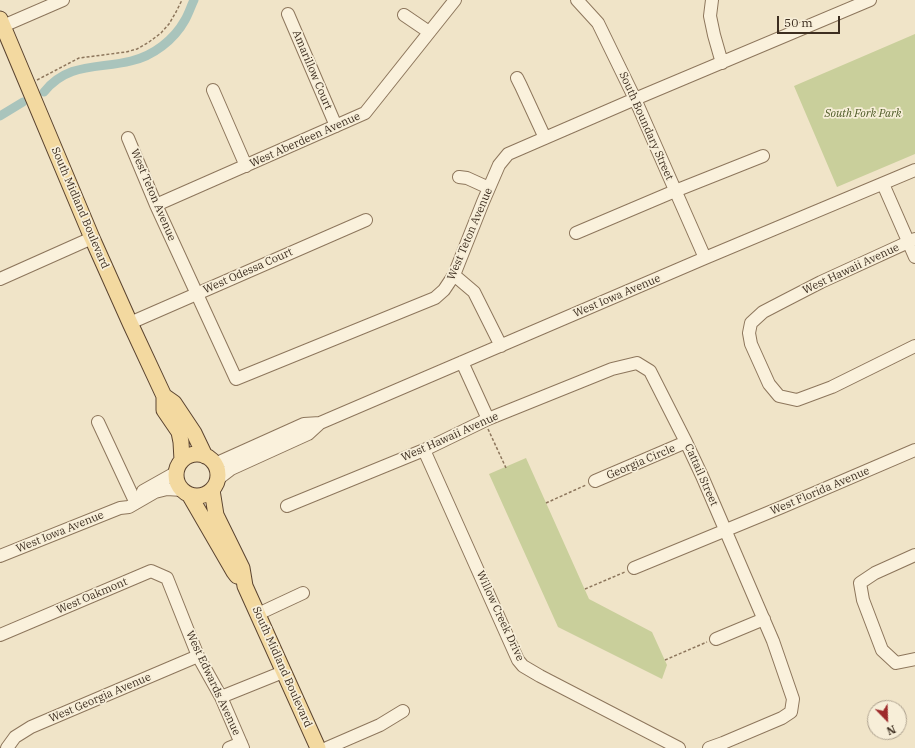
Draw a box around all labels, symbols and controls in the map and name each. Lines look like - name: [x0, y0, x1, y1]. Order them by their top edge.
- scale bar: [779, 8, 842, 34]
- text: 50 m: [784, 15, 813, 30]
- street label: Amarillow Court: [289, 28, 335, 112]
- street label: South Boundary Street: [616, 70, 676, 182]
- park label: South Fork Park: [824, 107, 902, 121]
- street label: West Aberdeen Avenue: [248, 110, 362, 170]
- street label: South Midland Boulevard: [48, 145, 112, 271]
- street label: West Teton Avenue: [128, 147, 178, 243]
- street label: West Teton Avenue: [445, 186, 495, 282]
- street label: West Hawaii Avenue: [801, 241, 901, 297]
- street label: West Odessa Court: [201, 245, 295, 297]
- street label: West Iowa Avenue: [571, 272, 663, 320]
- street label: West Hawaii Avenue: [399, 410, 501, 464]
- street label: Georgia Circle: [605, 442, 677, 482]
- street label: Cattail Street: [681, 442, 721, 508]
- street label: West Florida Avenue: [768, 464, 872, 518]
- street label: West Iowa Avenue: [14, 508, 106, 556]
- street label: Willow Creek Drive: [473, 569, 527, 663]
- street label: West Oakmont: [55, 575, 129, 617]
- street label: South Midland Boulevard: [249, 604, 315, 730]
- street label: West Edwards Avenue: [183, 629, 243, 737]
- street label: West Georgia Avenue: [47, 671, 153, 725]
- north arrow: [867, 700, 907, 740]
- text: N: [885, 722, 898, 738]

